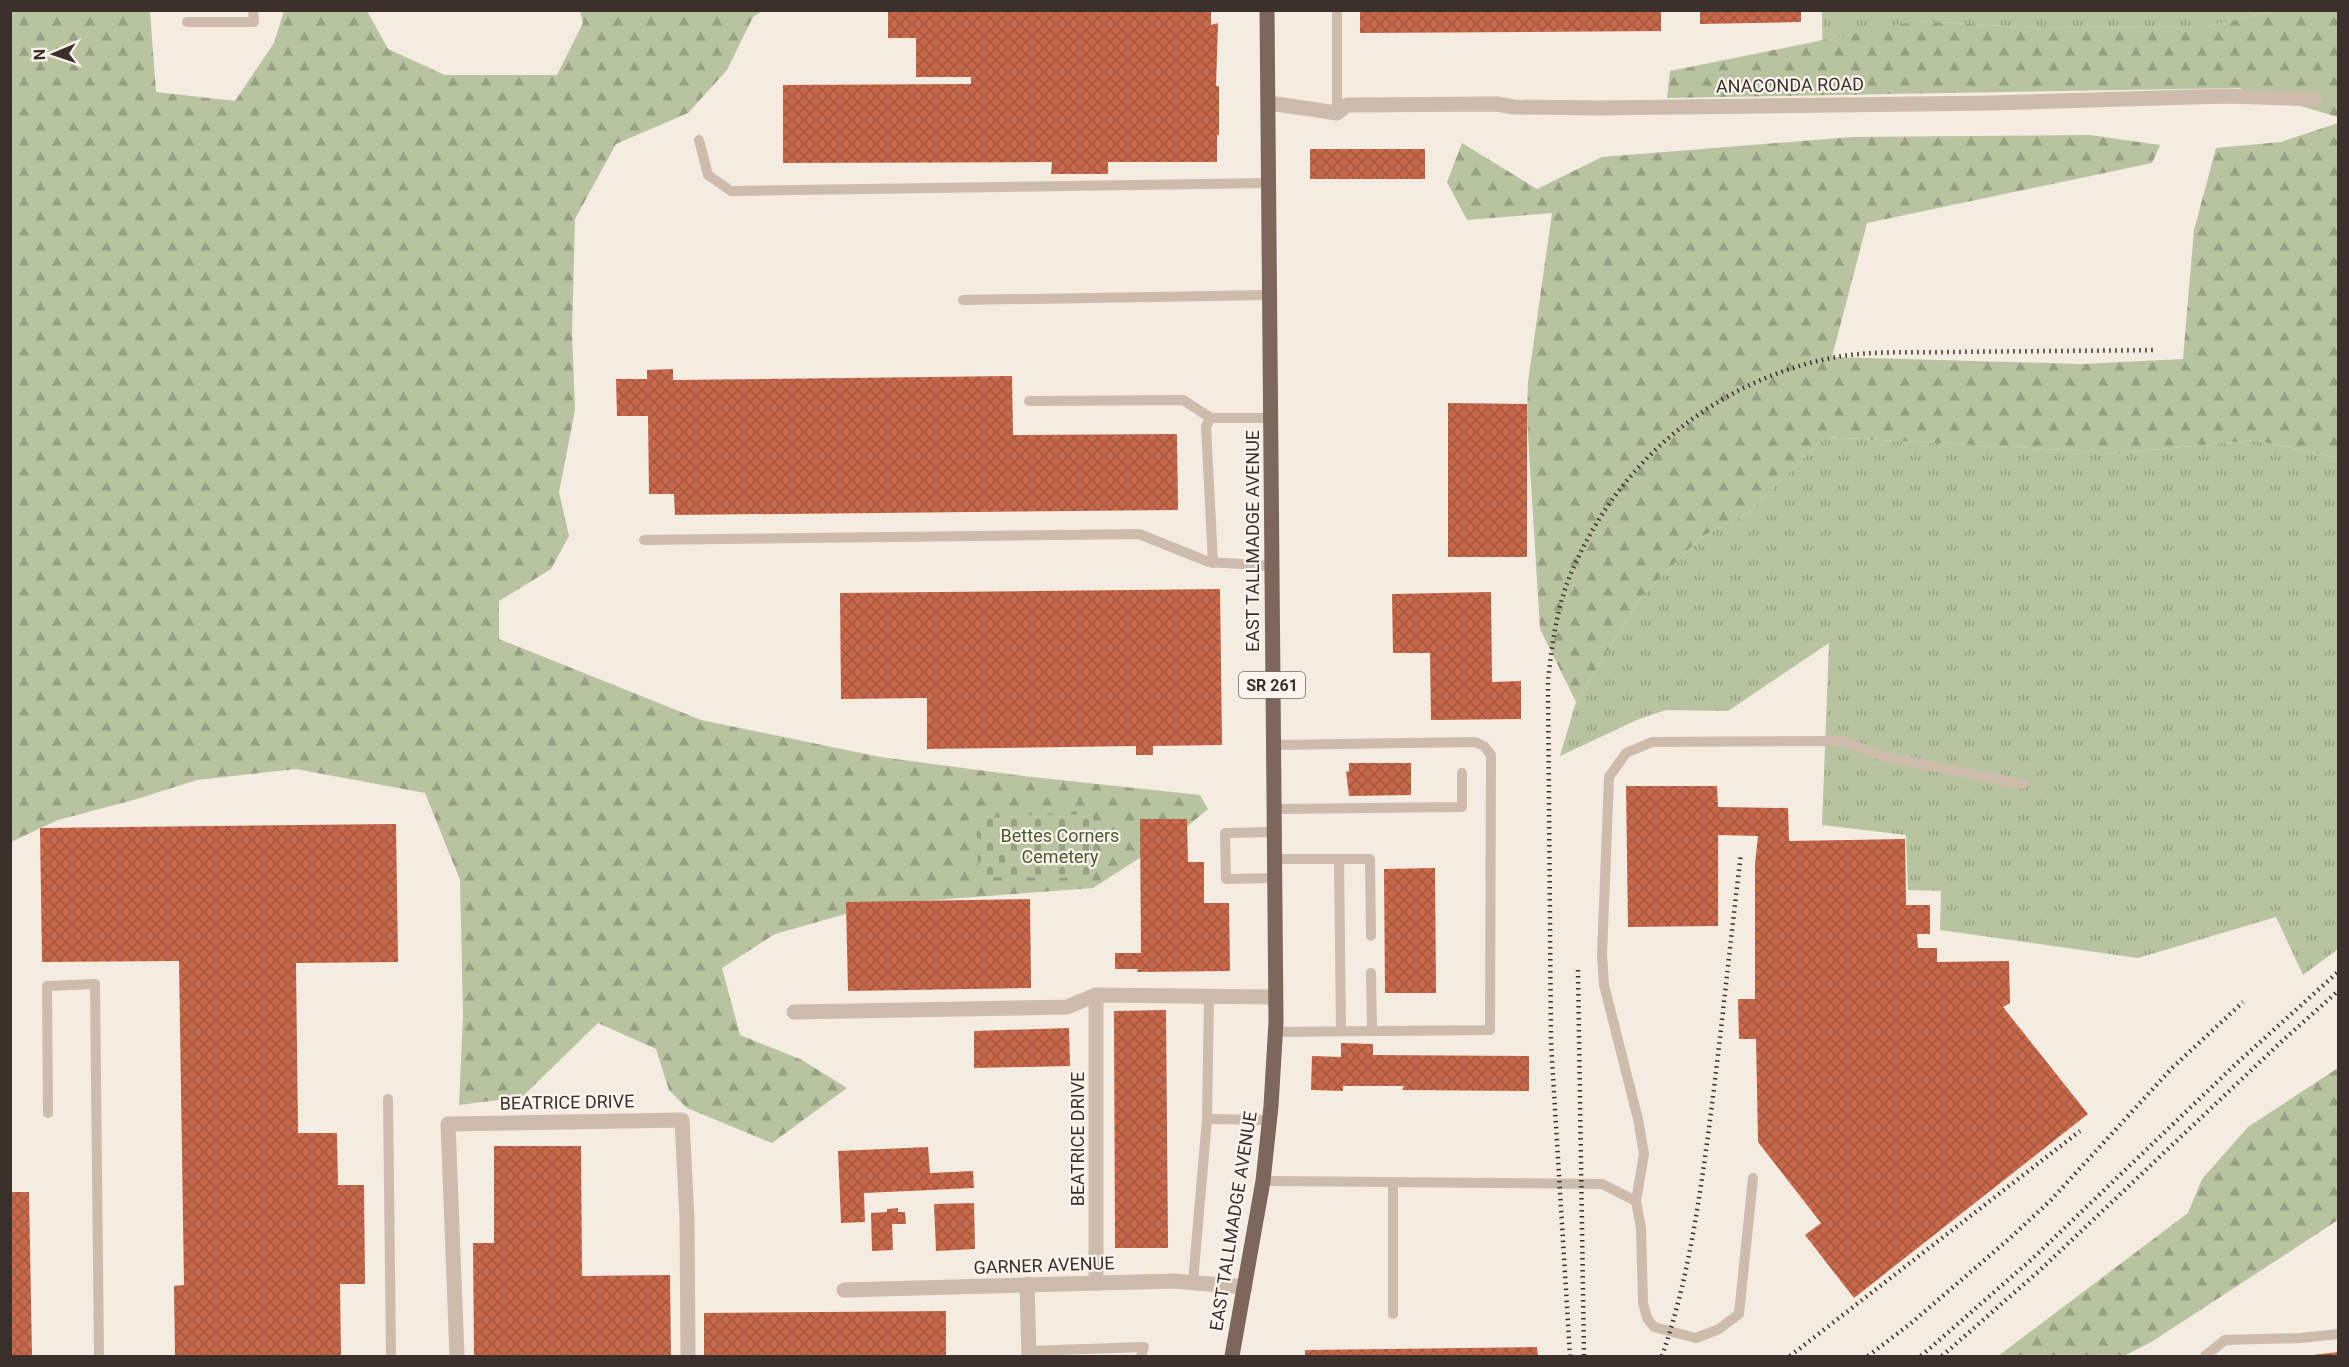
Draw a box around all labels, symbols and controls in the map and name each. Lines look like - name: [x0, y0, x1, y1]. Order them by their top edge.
- north arrow: [24, 24, 84, 84]
- text: N: [30, 49, 49, 60]
- street label: ANACONDA ROAD: [1716, 73, 1864, 97]
- street label: EAST TALLMADGE AVENUE: [1242, 430, 1263, 652]
- road number: SR 261: [1239, 672, 1305, 698]
- park label: Bettes Corners Cemetery: [1001, 825, 1119, 867]
- street label: BEATRICE DRIVE: [1067, 1072, 1088, 1206]
- street label: BEATRICE DRIVE: [499, 1090, 635, 1114]
- street label: EAST TALLMADGE AVENUE: [1205, 1110, 1261, 1332]
- street label: GARNER AVENUE: [973, 1252, 1115, 1278]

